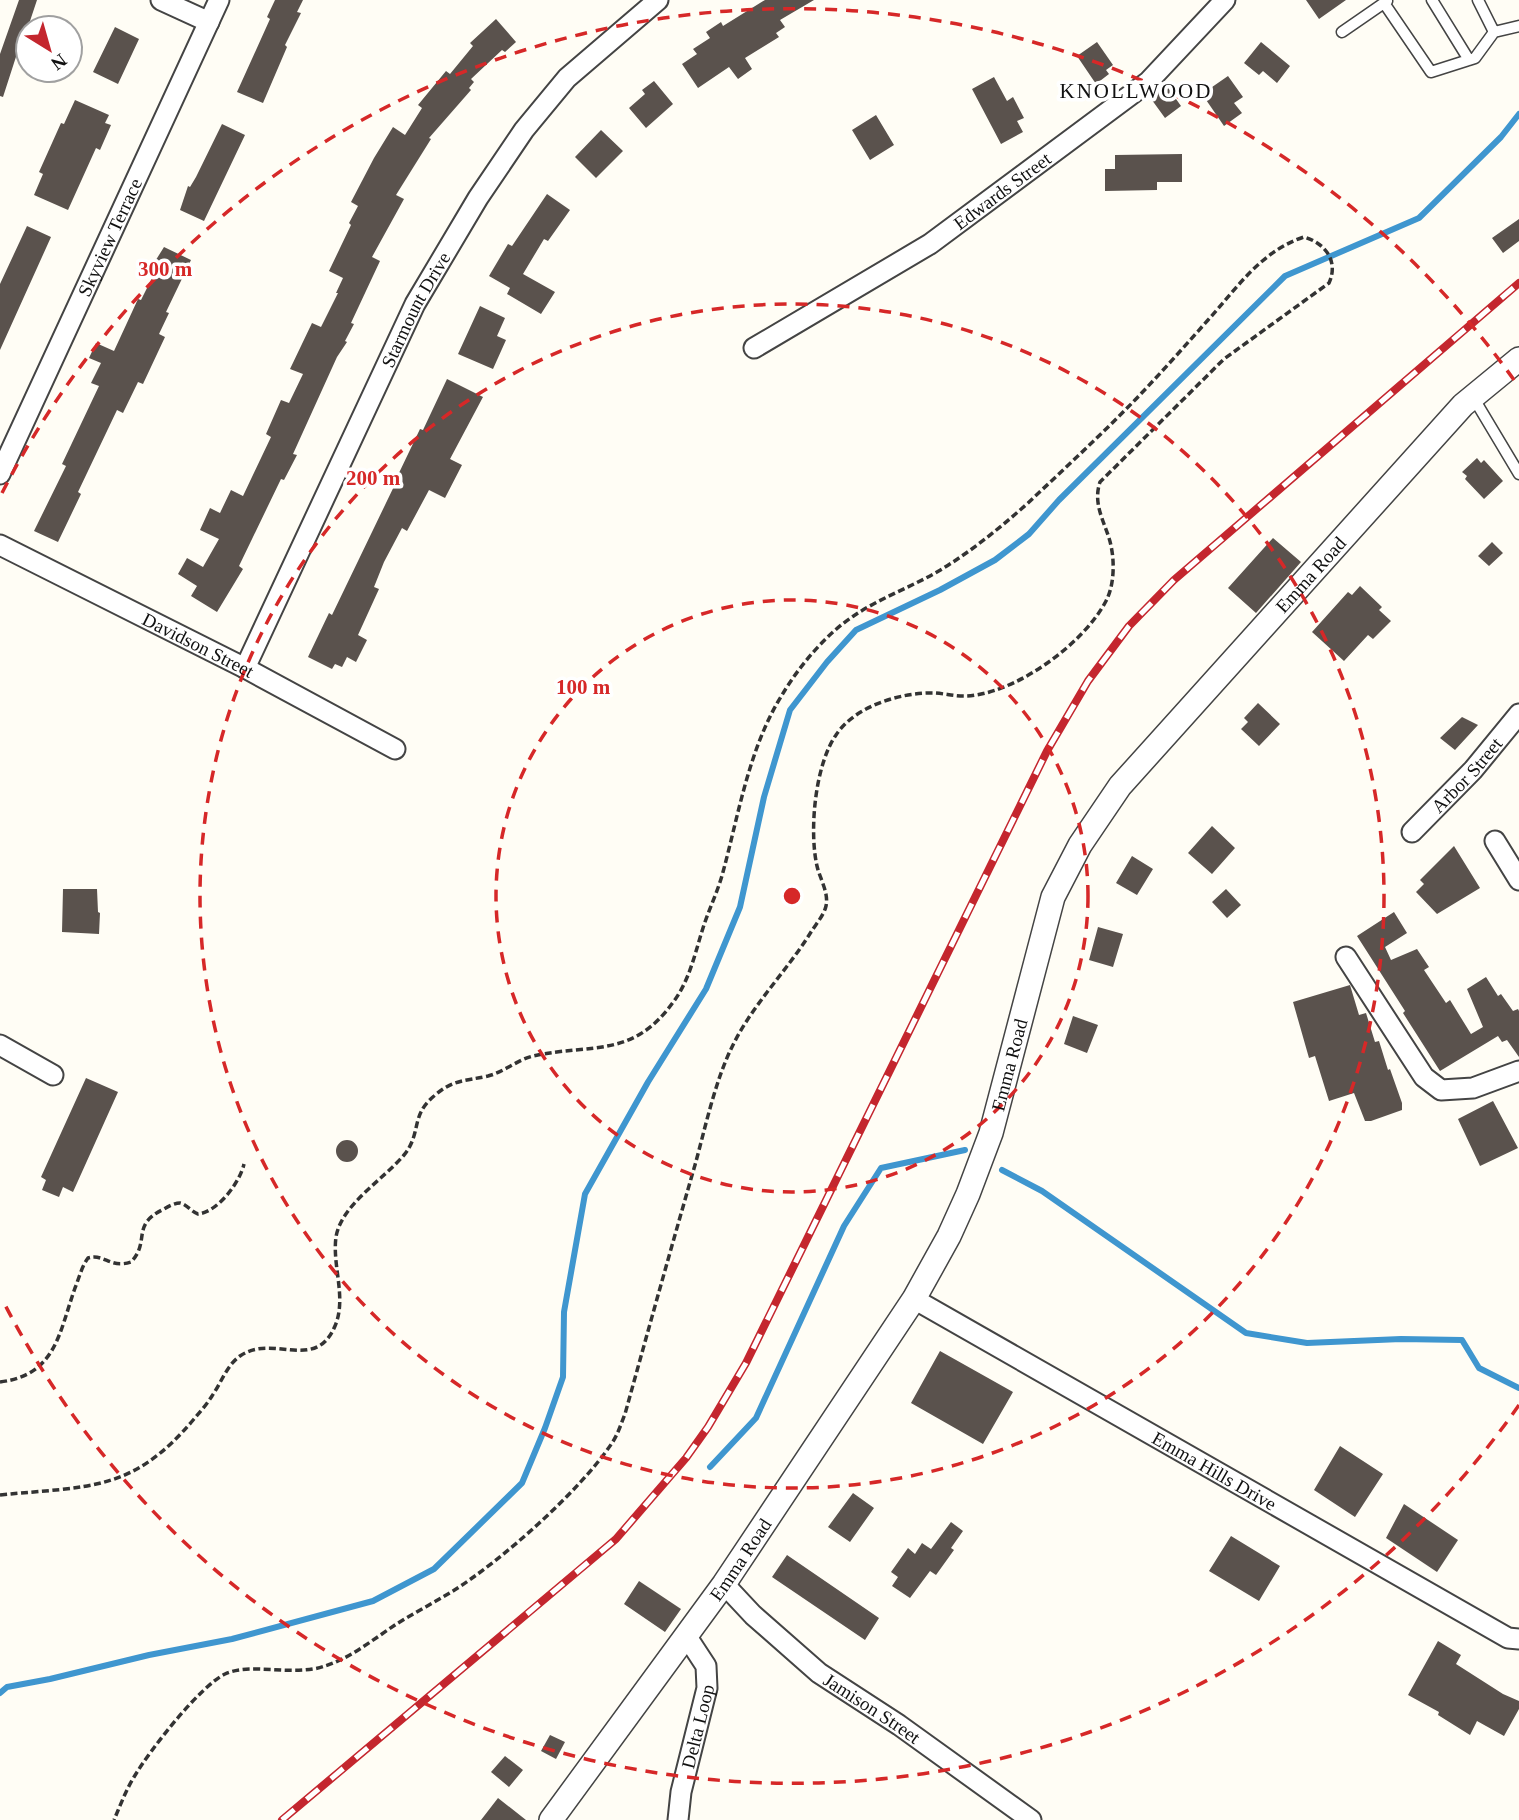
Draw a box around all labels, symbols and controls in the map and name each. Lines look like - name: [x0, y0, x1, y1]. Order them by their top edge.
- north arrow: [14, 14, 84, 84]
- text: N: [47, 50, 71, 75]
- district label: KNOLLWOOD: [1060, 79, 1212, 103]
- street label: Edwards Street: [950, 148, 1055, 234]
- street label: Skyview Terrace: [74, 175, 146, 300]
- street label: Starmount Drive: [377, 248, 455, 371]
- text: 300 m: [138, 257, 193, 281]
- text: 200 m: [346, 466, 401, 490]
- street label: Emma Road: [1271, 532, 1351, 617]
- street label: Davidson Street: [139, 608, 258, 682]
- text: 100 m: [556, 675, 611, 699]
- street label: Arbor Street: [1427, 733, 1507, 817]
- centre of rings: [780, 884, 804, 908]
- street label: Emma Road: [987, 1016, 1032, 1113]
- street label: Emma Hills Drive: [1149, 1427, 1280, 1515]
- street label: Emma Road: [705, 1514, 776, 1605]
- street label: Jamison Street: [820, 1669, 925, 1748]
- street label: Delta Loop: [677, 1682, 719, 1771]

